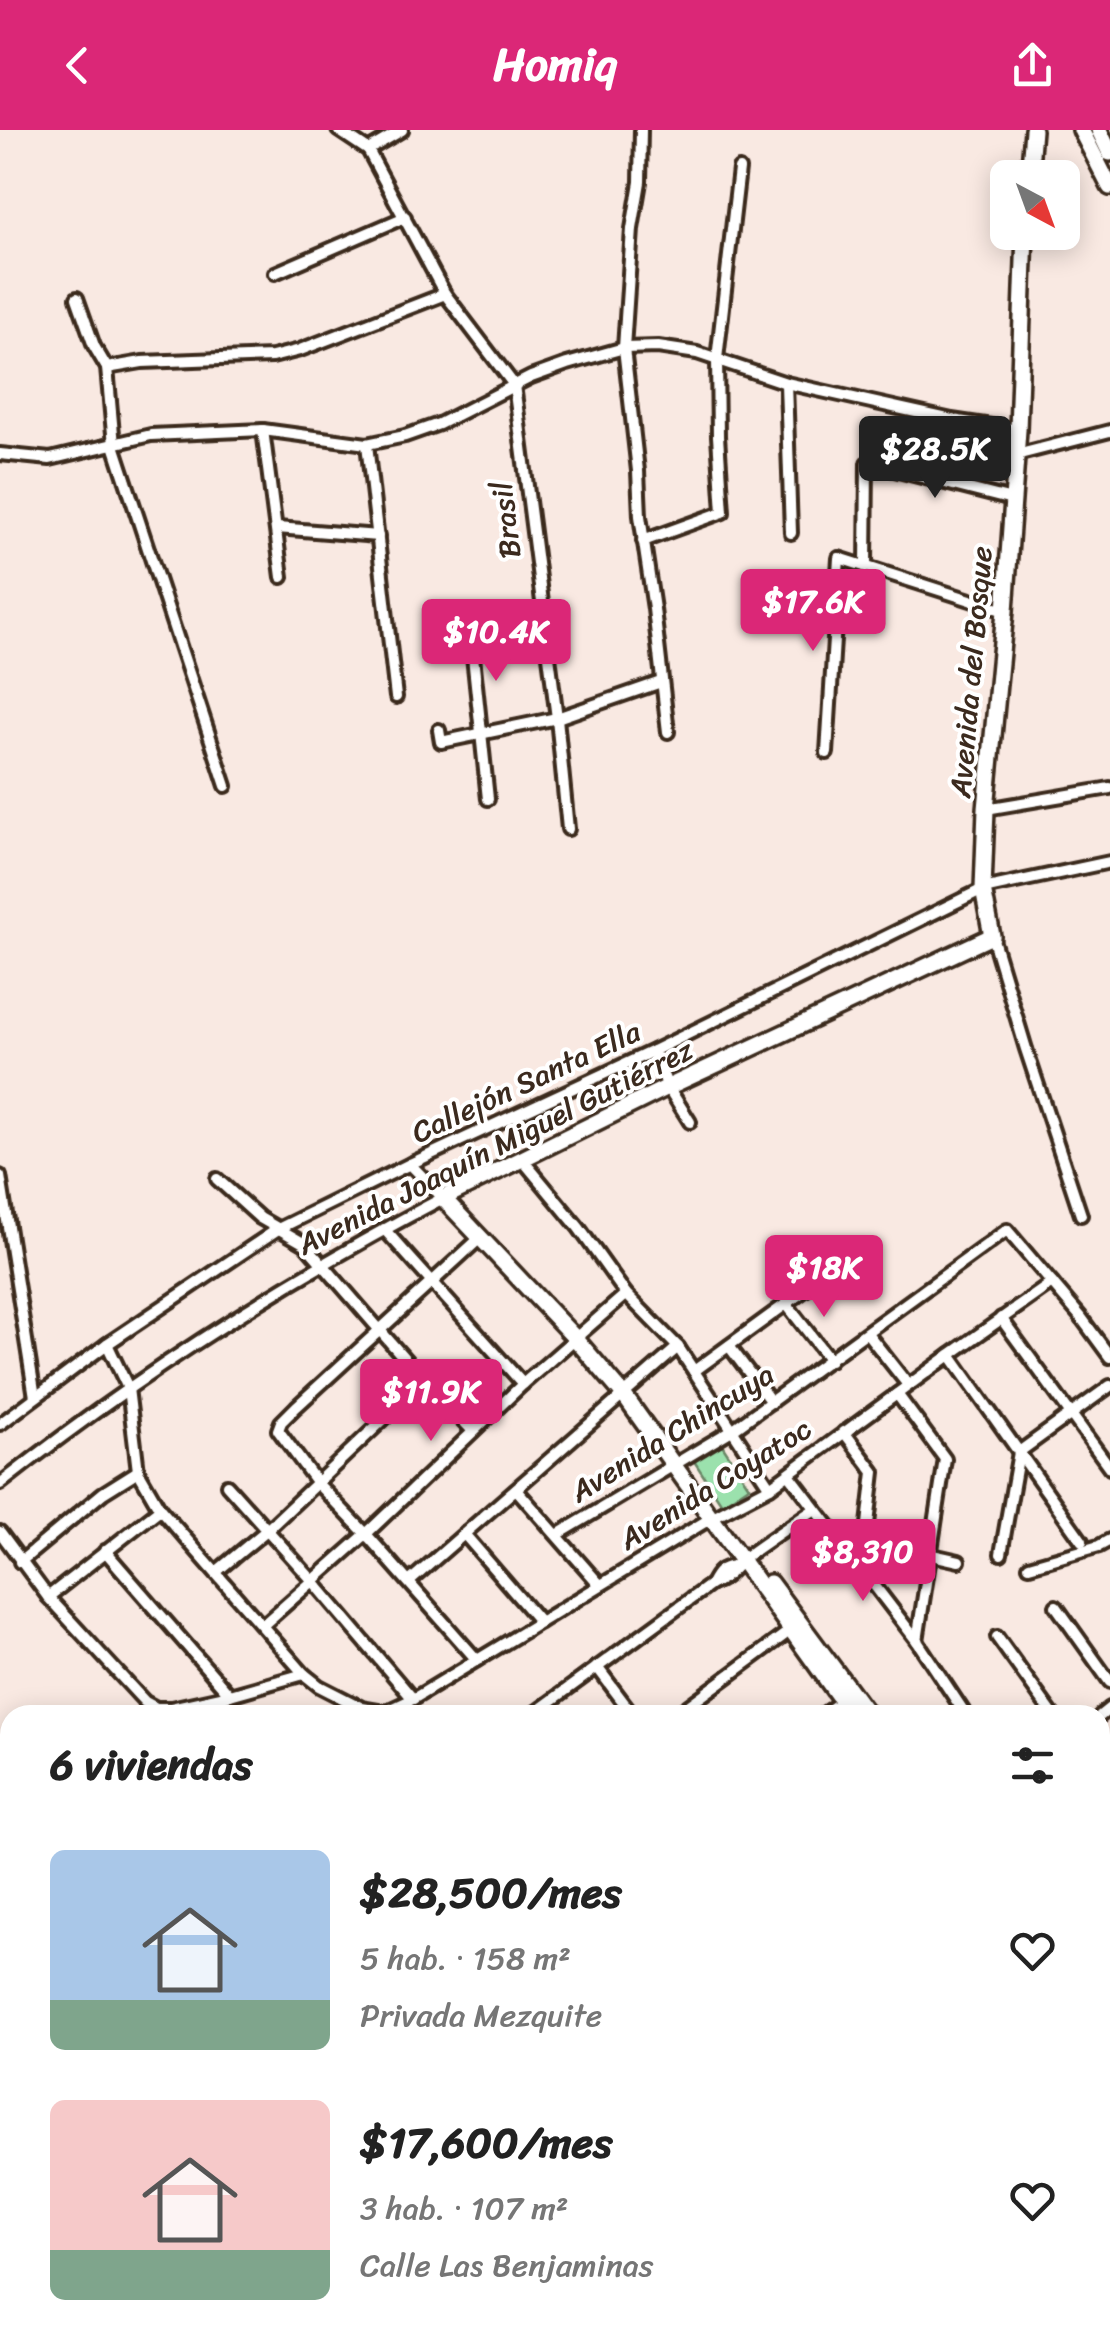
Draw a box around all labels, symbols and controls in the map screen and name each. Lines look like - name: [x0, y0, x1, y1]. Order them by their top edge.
- text: Homiq: [493, 25, 617, 105]
- icon: back: [50, 38, 105, 93]
- icon: share: [1005, 38, 1060, 93]
- north arrow: [990, 160, 1080, 250]
- map controls: [990, 160, 1080, 250]
- pin: $28.5K: [854, 416, 1016, 501]
- text: $28.5K: [881, 420, 989, 477]
- street label: Brasil: [474, 478, 537, 561]
- street label: Avenida del Bosque: [933, 544, 1009, 801]
- pin: $17.6K: [732, 569, 894, 654]
- text: $17.6K: [763, 573, 863, 630]
- pin: $10.4K: [415, 599, 577, 684]
- text: $10.4K: [444, 603, 548, 660]
- street label: Callejón Santa Ella: [402, 1005, 651, 1159]
- street label: Avenida Joaquín Miguel Gutiérrez: [286, 1023, 704, 1271]
- pin: $18K: [765, 1235, 883, 1320]
- text: $18K: [787, 1239, 861, 1296]
- street label: Avenida Chincuya: [558, 1348, 785, 1518]
- pin: $11.9K: [350, 1359, 512, 1444]
- text: $11.9K: [382, 1363, 480, 1420]
- street label: Avenida Coyatoc: [607, 1403, 822, 1566]
- pin: $8,310: [782, 1519, 944, 1604]
- text: $8,310: [813, 1523, 913, 1580]
- text: 6 viviendas: [50, 1728, 253, 1802]
- icon: filters: [1005, 1738, 1060, 1793]
- text: $28,500/mes: [360, 1856, 622, 1930]
- icon: home: [130, 1890, 250, 2010]
- icon: heart: [1005, 1923, 1060, 1978]
- text: 5 hab. · 158 m²: [360, 1930, 571, 1987]
- text: Privada Mezquite: [360, 1987, 602, 2044]
- text: $17,600/mes: [360, 2106, 613, 2180]
- icon: home: [130, 2140, 250, 2260]
- icon: heart: [1005, 2173, 1060, 2228]
- text: 3 hab. · 107 m²: [360, 2180, 568, 2237]
- text: Calle Las Benjaminas: [360, 2237, 653, 2294]

